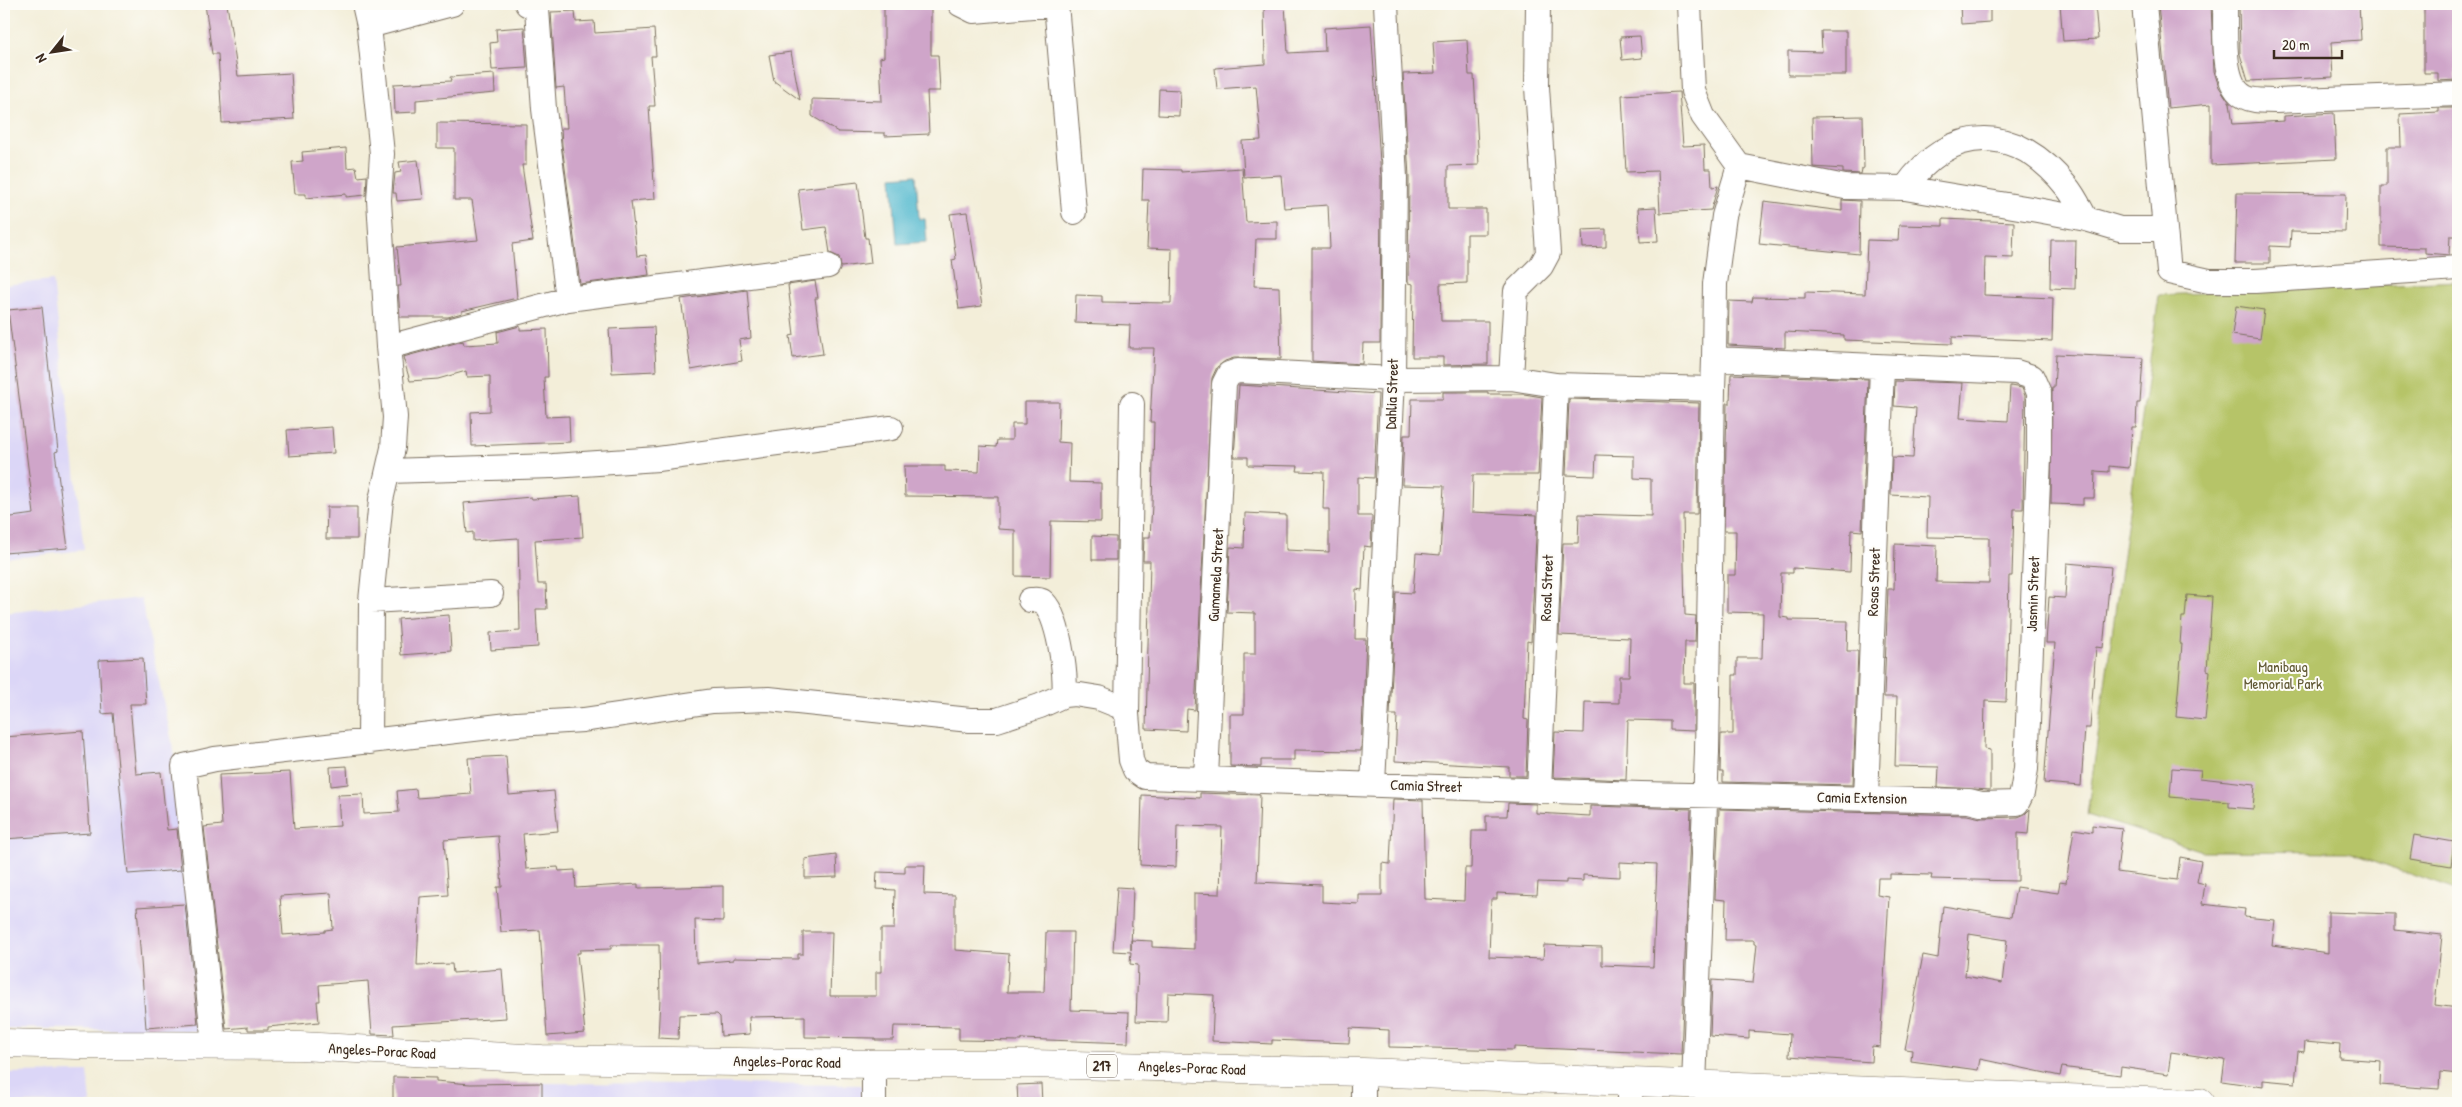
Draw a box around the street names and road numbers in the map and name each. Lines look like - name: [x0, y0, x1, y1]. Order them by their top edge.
- street label: Dahlia Street: [1380, 357, 1403, 430]
- street label: Gumamela Street: [1203, 527, 1228, 622]
- street label: Rosas Street: [1862, 546, 1885, 617]
- street label: Rosal Street: [1535, 553, 1558, 622]
- street label: Jasmin Street: [2021, 555, 2044, 632]
- street label: Camia Street: [1390, 774, 1463, 797]
- street label: Camia Extension: [1817, 786, 1908, 809]
- street label: Angeles-Porac Road: [328, 1037, 436, 1064]
- street label: Angeles-Porac Road: [733, 1050, 841, 1073]
- road number: 217: [1087, 1054, 1117, 1078]
- street label: Angeles-Porac Road: [1138, 1055, 1246, 1080]

